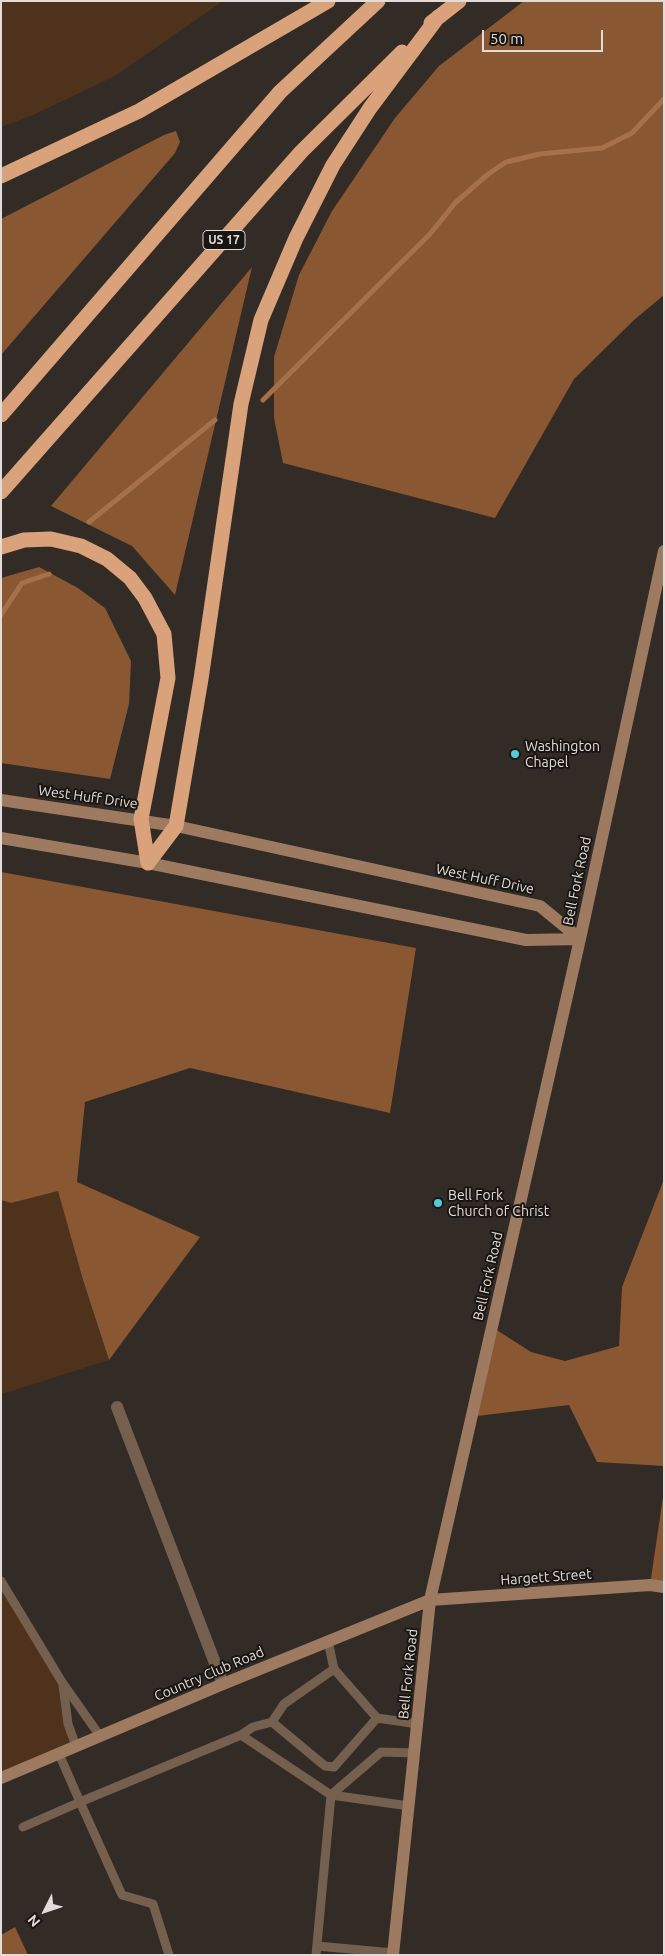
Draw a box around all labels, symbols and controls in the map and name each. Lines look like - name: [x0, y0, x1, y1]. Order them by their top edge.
- scale bar: [485, 20, 606, 52]
- text: 50 m: [490, 30, 523, 47]
- road number: US 17: [203, 230, 245, 250]
- place label: Washington Chapel: [525, 738, 600, 770]
- marker: Washington Chapel: [509, 748, 521, 760]
- street label: West Huff Drive: [37, 782, 139, 812]
- street label: Bell Fork Road: [559, 835, 595, 927]
- street label: West Huff Drive: [434, 860, 536, 898]
- place label: Bell Fork Church of Christ: [448, 1187, 549, 1220]
- marker: Bell Fork Church of Christ: [432, 1197, 444, 1209]
- street label: Bell Fork Road: [470, 1230, 506, 1322]
- street label: Hargett Street: [500, 1565, 592, 1589]
- street label: Bell Fork Road: [395, 1628, 421, 1720]
- street label: Country Club Road: [152, 1643, 266, 1705]
- north arrow: [20, 1886, 70, 1936]
- text: N: [24, 1912, 43, 1930]

